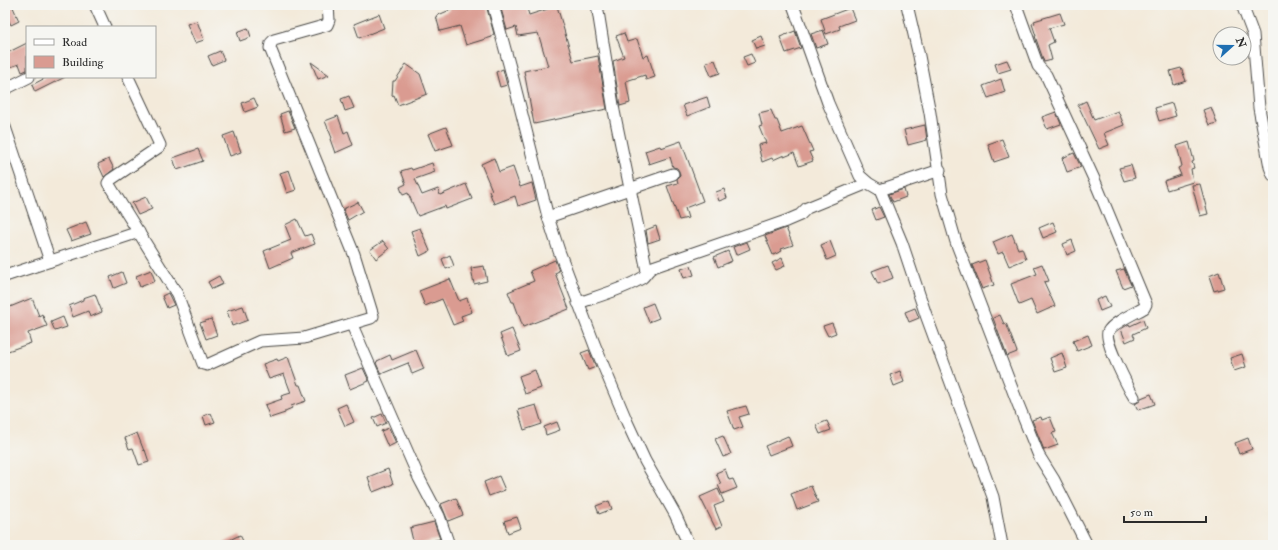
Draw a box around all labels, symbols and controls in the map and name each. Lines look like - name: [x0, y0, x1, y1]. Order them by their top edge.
- legend: [26, 26, 156, 78]
- north arrow: [1212, 26, 1252, 66]
- text: Road: [62, 35, 87, 50]
- text: N: [1233, 35, 1249, 51]
- text: Building: [62, 55, 105, 70]
- scale bar: [1124, 498, 1206, 524]
- text: 50 m: [1130, 505, 1154, 520]

